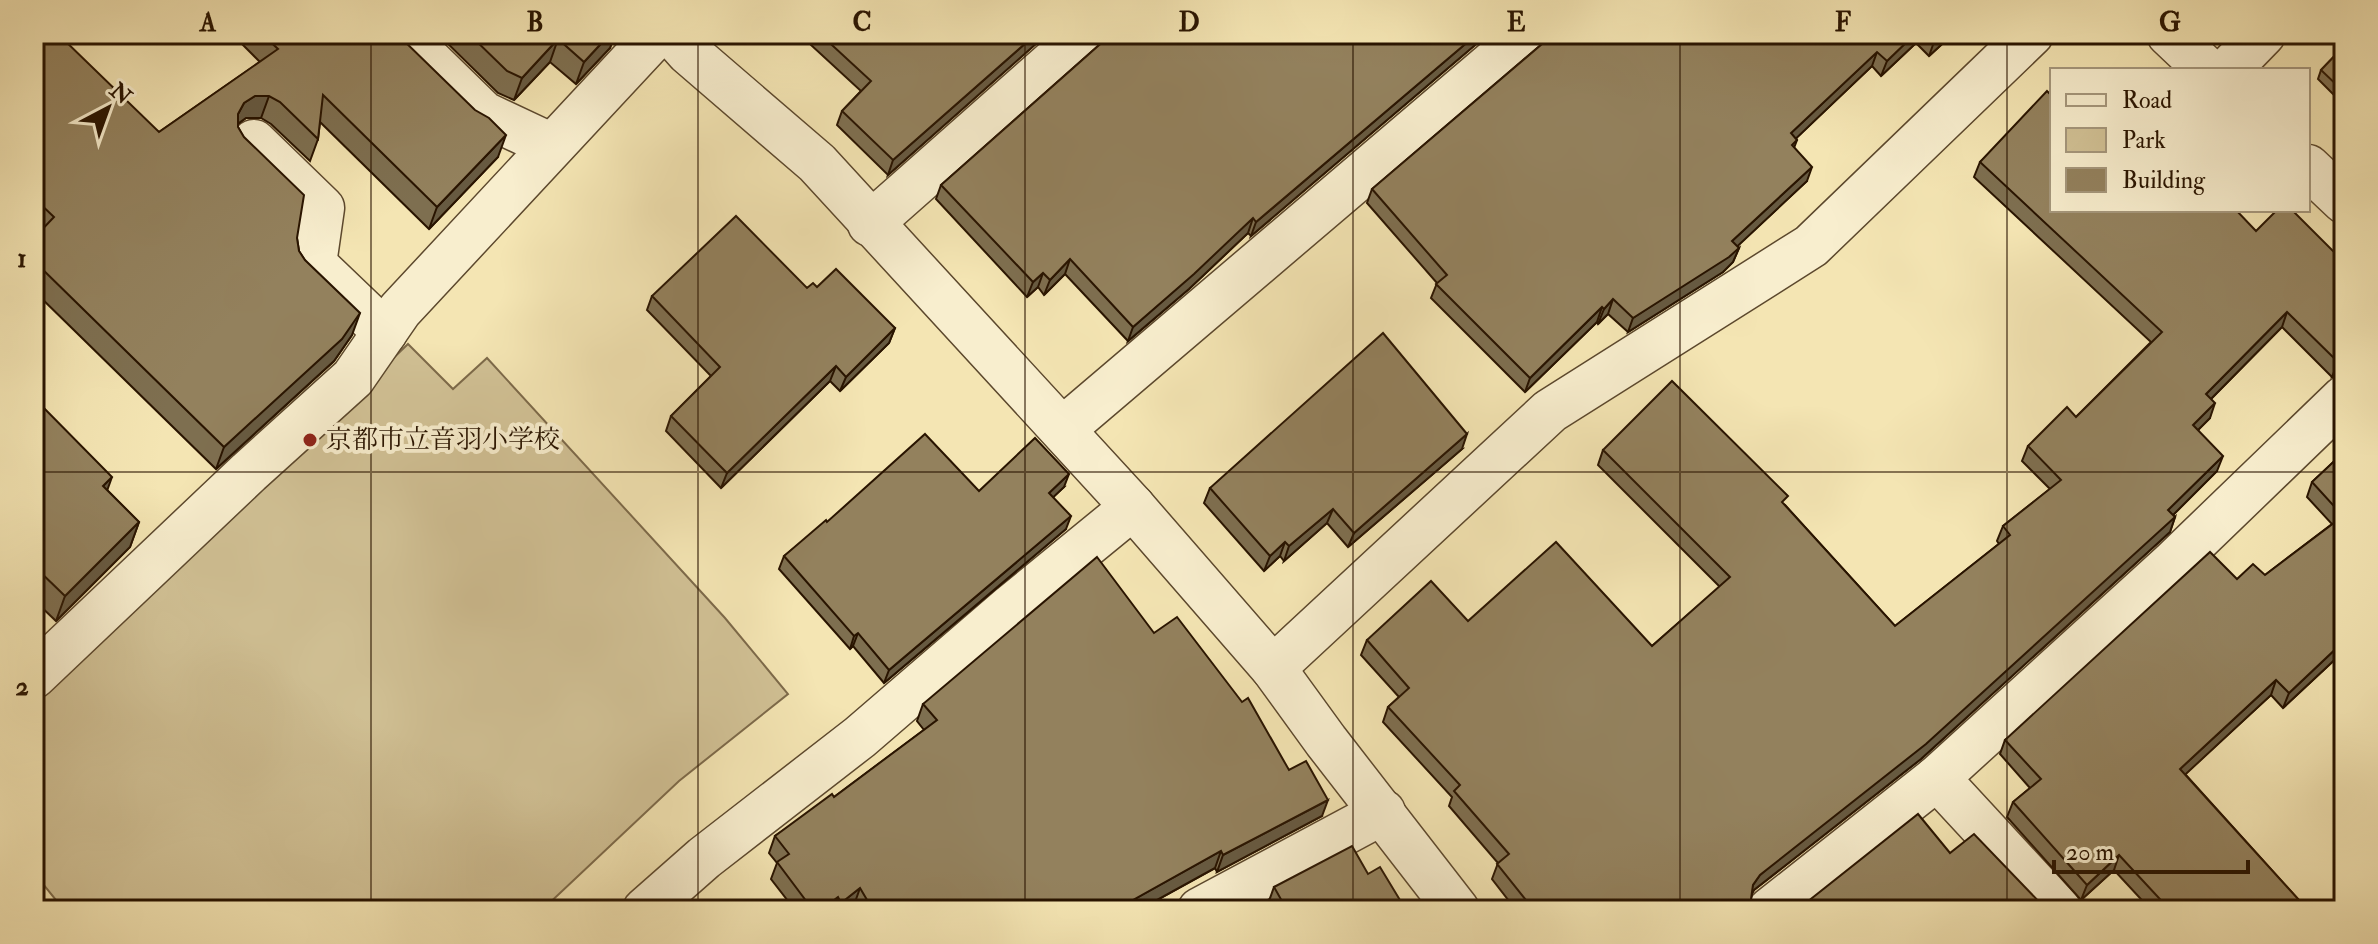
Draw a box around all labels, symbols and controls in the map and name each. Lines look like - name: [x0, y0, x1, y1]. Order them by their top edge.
- text: A: [199, 7, 217, 39]
- text: B: [526, 7, 544, 39]
- text: C: [852, 7, 872, 39]
- text: D: [1178, 7, 1200, 39]
- text: E: [1507, 7, 1526, 39]
- text: F: [1835, 7, 1852, 39]
- text: G: [2159, 7, 2181, 39]
- north arrow: [68, 68, 148, 148]
- legend: [2050, 68, 2310, 212]
- text: N: [103, 76, 137, 111]
- text: Road: [2122, 85, 2172, 116]
- text: Park: [2122, 125, 2166, 156]
- text: Building: [2122, 165, 2206, 196]
- text: 1: [17, 243, 27, 275]
- place label: 京都市立音羽小学校: [326, 424, 560, 456]
- marker: 京都市立音羽小学校: [301, 431, 319, 449]
- text: 2: [15, 671, 29, 703]
- scale bar: [2054, 824, 2248, 874]
- text: 20 m: [2066, 837, 2115, 868]

